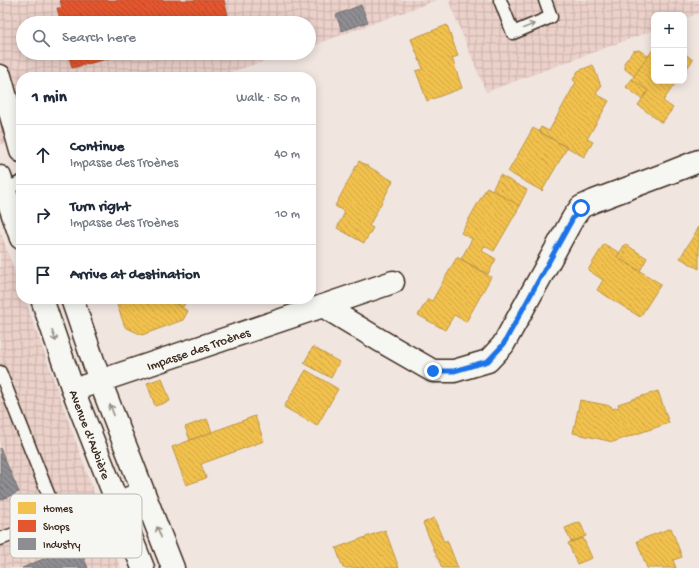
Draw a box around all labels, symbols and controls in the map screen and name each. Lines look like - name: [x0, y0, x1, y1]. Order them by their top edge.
- map controls: [651, 12, 687, 84]
- button: +: [651, 12, 687, 48]
- search box: [16, 16, 316, 60]
- one-way arrow: [523, 22, 535, 29]
- icon: search: [30, 27, 52, 49]
- text: Search here: [62, 29, 136, 47]
- button: −: [651, 48, 687, 84]
- text: 1 min: [32, 88, 67, 108]
- text: Walk · 50 m: [236, 91, 300, 106]
- text: Continue: [70, 138, 124, 156]
- icon: ahead: [32, 144, 54, 166]
- text: 40 m: [274, 147, 300, 162]
- text: Impasse des Troènes: [70, 156, 178, 171]
- text: Turn right: [70, 198, 130, 216]
- route start: [572, 199, 590, 217]
- icon: right: [32, 204, 54, 226]
- text: 10 m: [275, 207, 300, 222]
- text: Impasse des Troènes: [70, 216, 178, 231]
- icon: arrive: [32, 264, 54, 286]
- text: Arrive at destination: [70, 266, 200, 284]
- street label: Impasse des Troènes: [145, 325, 254, 375]
- one-way arrow: [51, 329, 59, 341]
- route end: [424, 362, 442, 380]
- street label: Avenue d'Aubière: [65, 388, 113, 482]
- one-way arrow: [107, 405, 115, 417]
- legend: [10, 494, 142, 558]
- text: Homes: [43, 504, 73, 516]
- text: Shops: [43, 522, 70, 534]
- one-way arrow: [154, 526, 162, 538]
- text: Industry: [43, 540, 81, 552]

